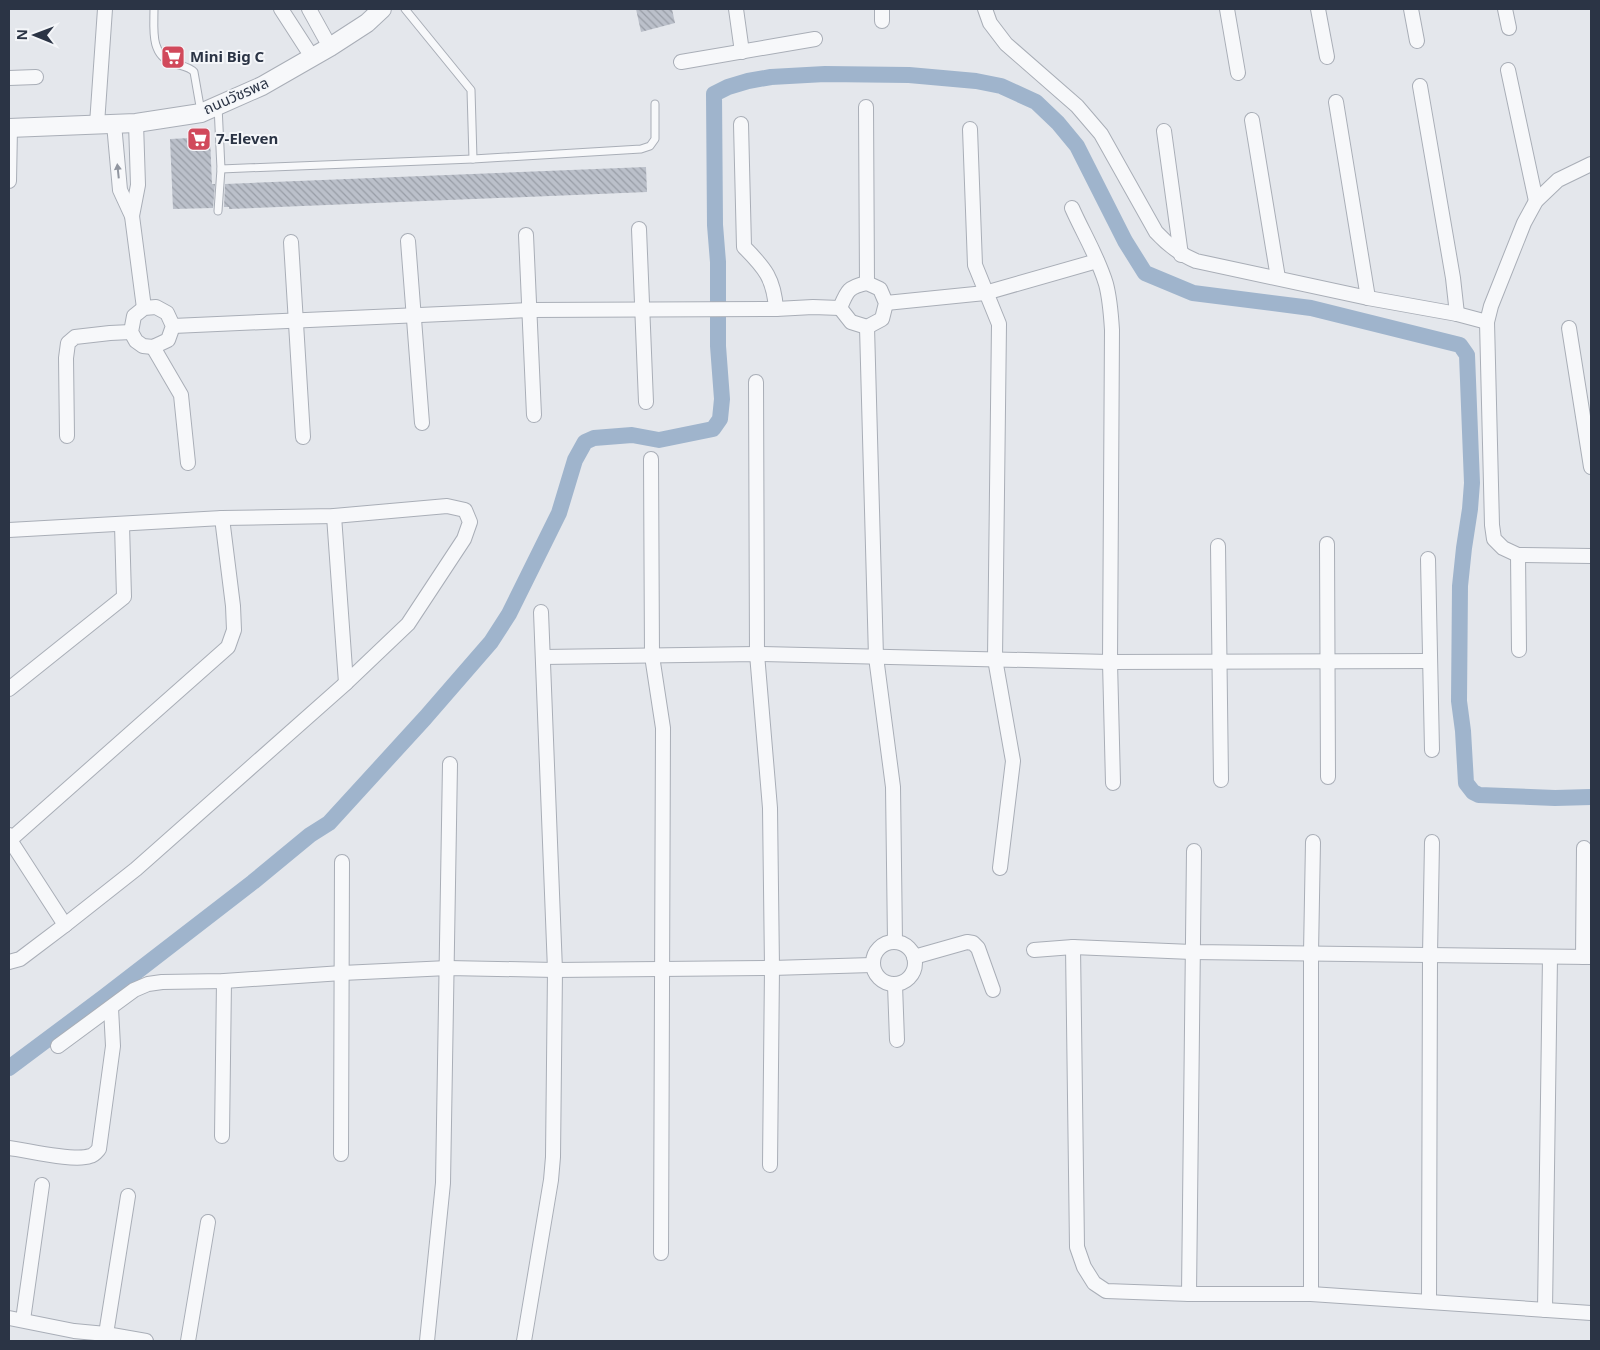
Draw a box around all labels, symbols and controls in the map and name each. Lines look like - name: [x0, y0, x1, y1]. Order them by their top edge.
- north arrow: [10, 10, 60, 60]
- text: N: [12, 29, 31, 41]
- supermarket icon: Mini Big C: [160, 44, 186, 70]
- place label: Mini Big C: [190, 46, 265, 66]
- street label: ถนนวัชรพล: [200, 72, 271, 118]
- supermarket icon: 7-Eleven: [186, 126, 212, 152]
- place label: 7-Eleven: [216, 128, 278, 148]
- one-way arrow: [114, 163, 122, 179]

